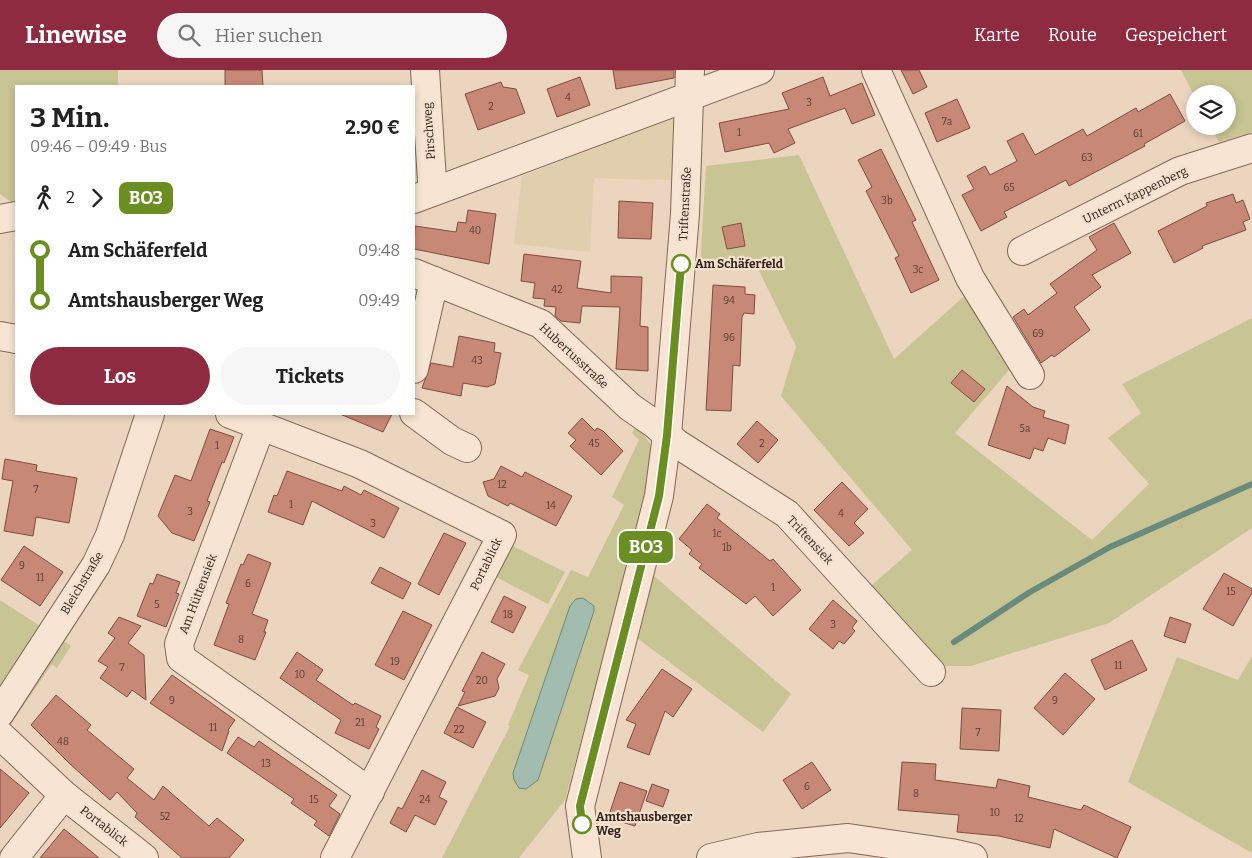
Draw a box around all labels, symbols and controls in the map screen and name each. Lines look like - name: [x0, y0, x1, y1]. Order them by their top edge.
- search box: [157, 13, 507, 58]
- text: Linewise: [25, 21, 127, 49]
- icon: search: [175, 21, 203, 49]
- text: Hier suchen: [215, 24, 323, 47]
- text: Karte: [974, 24, 1020, 46]
- text: Route: [1048, 24, 1097, 46]
- text: Gespeichert: [1125, 24, 1227, 46]
- map controls: [1186, 85, 1236, 135]
- button: layers: [1186, 85, 1236, 135]
- house number: 4: [565, 92, 571, 104]
- house number: 3: [806, 97, 812, 109]
- text: 3 Min.: [30, 101, 109, 134]
- house number: 2: [488, 101, 494, 113]
- street label: Pirschweg: [420, 102, 438, 160]
- text: 2.90 €: [345, 116, 400, 139]
- house number: 7a: [942, 116, 953, 128]
- house number: 1: [737, 127, 741, 139]
- house number: 61: [1133, 128, 1143, 140]
- text: 09:46 – 09:49 · Bus: [30, 137, 167, 156]
- house number: 63: [1081, 152, 1093, 164]
- street label: Unterm Kappenberg: [1080, 163, 1190, 226]
- street label: Triftenstraße: [676, 167, 694, 241]
- house number: 65: [1003, 182, 1015, 194]
- icon: walk: [30, 184, 58, 212]
- icon: forward: [83, 184, 111, 212]
- text: BO3: [129, 187, 163, 209]
- text: 2: [66, 188, 75, 207]
- house number: 3b: [881, 195, 893, 207]
- house number: 40: [469, 225, 481, 237]
- text: Am Schäferfeld: [68, 239, 207, 262]
- text: 09:48: [358, 241, 400, 260]
- marker: Am Schäferfeld: [671, 254, 691, 274]
- place label: Am Schäferfeld: [695, 257, 784, 271]
- house number: 3c: [913, 264, 923, 276]
- house number: 42: [551, 284, 563, 296]
- text: Amtshausberger Weg: [68, 289, 263, 312]
- text: 09:49: [358, 291, 400, 310]
- house number: 94: [723, 295, 735, 307]
- street label: Hubertusstraße: [537, 320, 611, 392]
- house number: 69: [1032, 328, 1044, 340]
- house number: 96: [723, 332, 735, 344]
- button: Los: [30, 347, 210, 405]
- button: Tickets: [220, 347, 400, 405]
- house number: 43: [471, 355, 483, 367]
- house number: 5a: [1020, 423, 1031, 435]
- house number: 45: [588, 438, 600, 450]
- house number: 2: [759, 438, 765, 450]
- house number: 1: [215, 440, 219, 452]
- house number: 12: [497, 479, 507, 491]
- house number: 7: [33, 484, 39, 496]
- house number: 1: [289, 499, 293, 511]
- house number: 14: [546, 500, 556, 512]
- house number: 3: [187, 506, 193, 518]
- house number: 4: [838, 508, 844, 520]
- street label: Triftensiek: [784, 513, 836, 567]
- house number: 3: [370, 518, 376, 530]
- house number: 1c: [712, 528, 722, 540]
- line badge: BO3: [617, 531, 675, 563]
- street label: Portablick: [467, 535, 505, 593]
- text: BO3: [629, 536, 663, 558]
- house number: 1b: [722, 542, 732, 554]
- street label: Bleichstraße: [58, 549, 106, 617]
- street label: Am Hüttensiek: [176, 552, 220, 636]
- house number: 9: [19, 560, 25, 572]
- house number: 11: [36, 572, 44, 584]
- house number: 6: [245, 578, 251, 590]
- house number: 1: [771, 582, 775, 594]
- house number: 15: [1226, 586, 1236, 598]
- house number: 5: [154, 599, 160, 611]
- house number: 18: [503, 609, 513, 621]
- house number: 3: [830, 619, 836, 631]
- house number: 8: [238, 634, 244, 646]
- house number: 19: [390, 656, 400, 668]
- house number: 11: [1114, 660, 1122, 672]
- house number: 7: [119, 662, 125, 674]
- house number: 10: [295, 669, 305, 681]
- house number: 20: [476, 675, 488, 687]
- house number: 9: [169, 695, 175, 707]
- house number: 9: [1052, 695, 1058, 707]
- house number: 21: [355, 717, 365, 729]
- house number: 11: [209, 722, 217, 734]
- house number: 22: [454, 724, 464, 736]
- house number: 7: [975, 727, 981, 739]
- house number: 48: [57, 736, 69, 748]
- house number: 13: [261, 758, 271, 770]
- house number: 6: [804, 781, 810, 793]
- house number: 8: [913, 788, 919, 800]
- house number: 15: [309, 794, 319, 806]
- house number: 24: [419, 794, 431, 806]
- street label: Portablick: [77, 803, 131, 849]
- house number: 10: [990, 807, 1000, 819]
- place label: Amtshausberger Weg: [596, 810, 693, 838]
- house number: 52: [160, 811, 170, 823]
- house number: 12: [1014, 813, 1024, 825]
- marker: Amtshausberger Weg: [572, 814, 592, 834]

